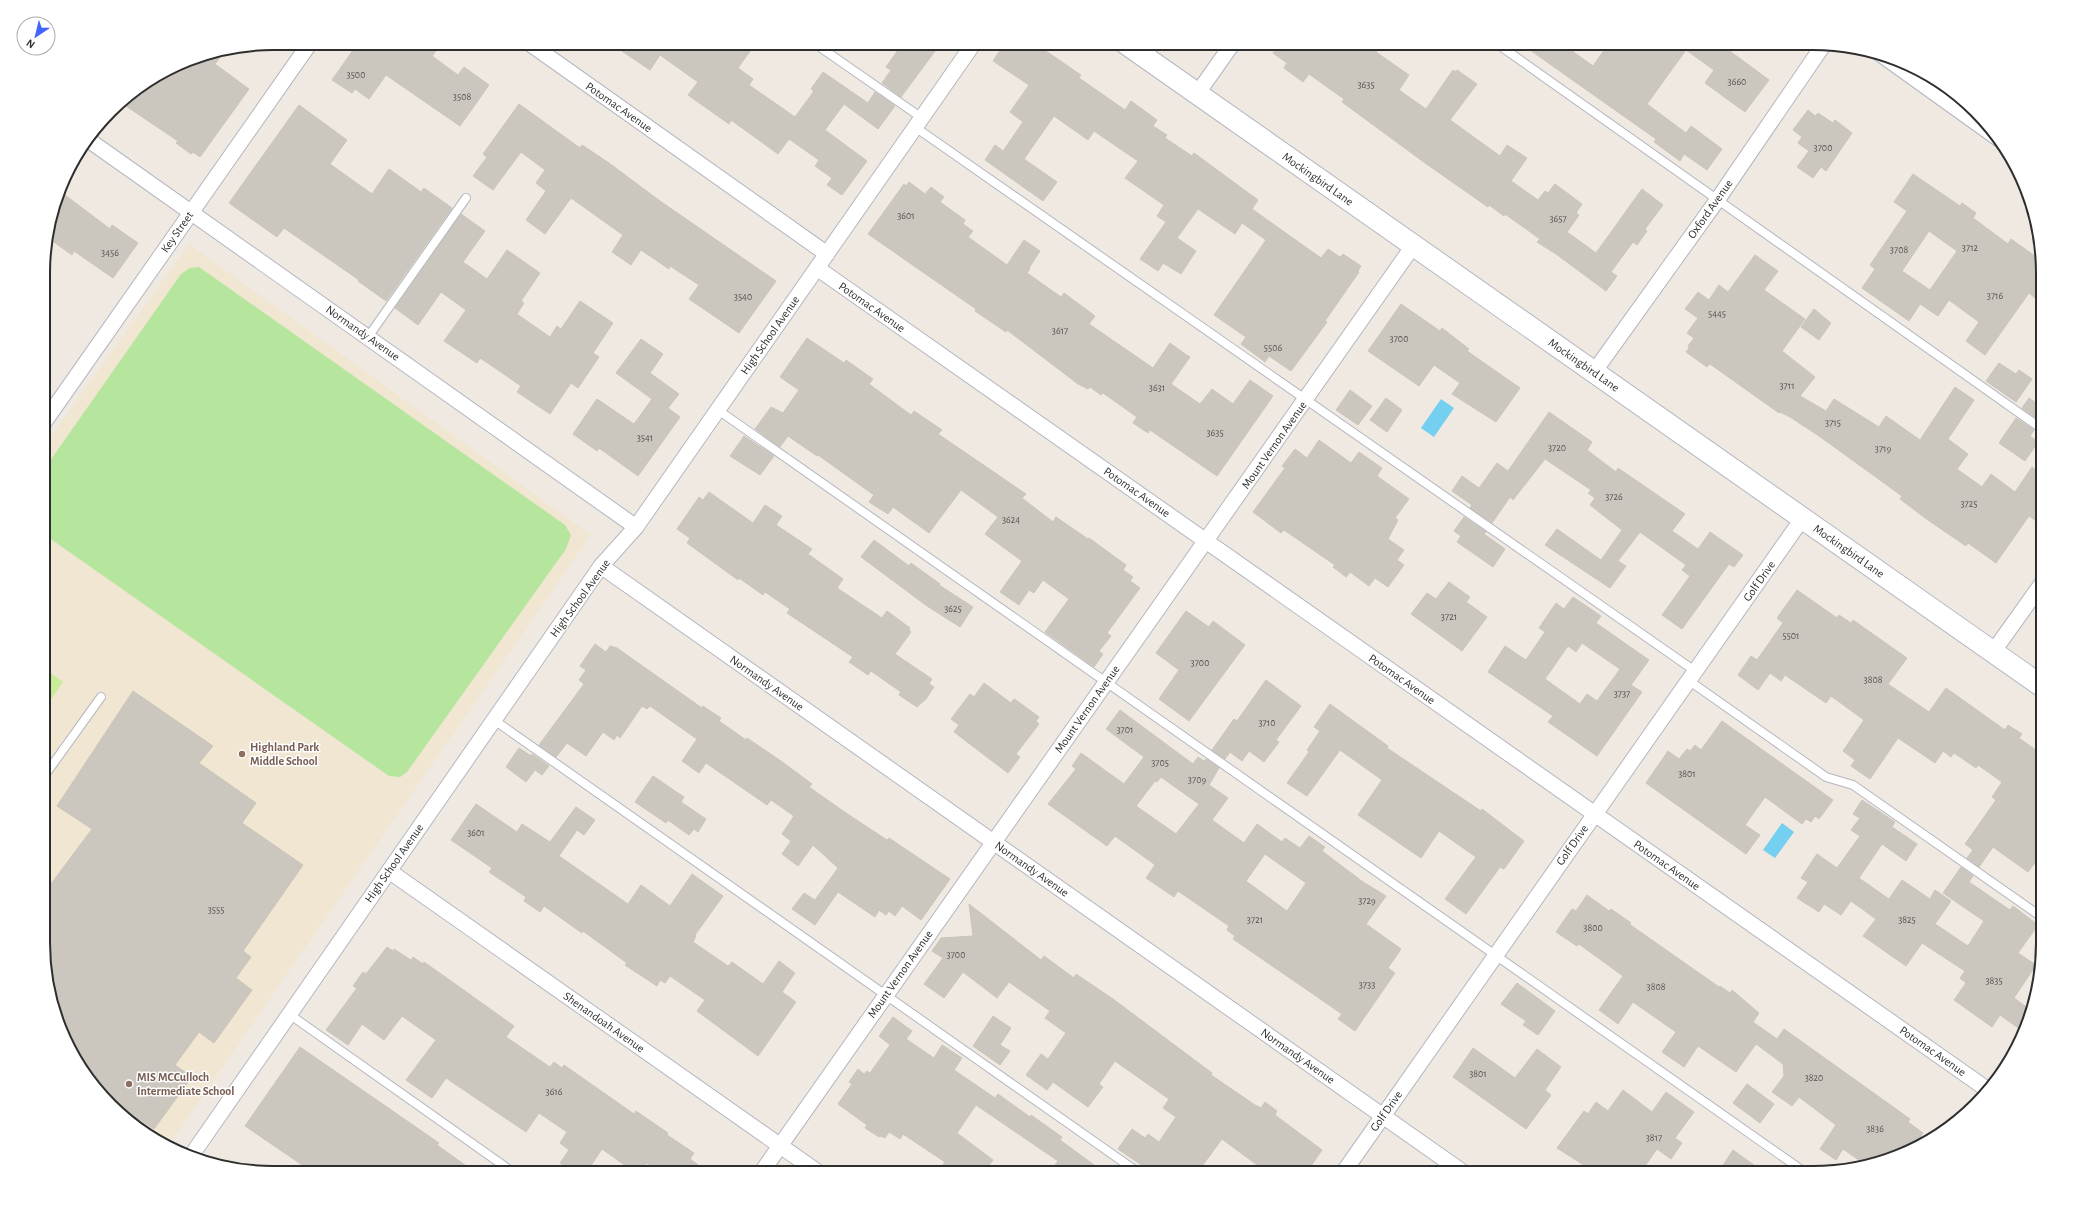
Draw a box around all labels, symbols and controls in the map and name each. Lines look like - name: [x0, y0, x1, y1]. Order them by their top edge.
- north arrow: [16, 16, 56, 56]
- text: N: [24, 37, 37, 50]
- house number: 3500: [347, 70, 365, 80]
- house number: 3660: [1728, 77, 1746, 87]
- street label: Potomac Avenue: [584, 80, 654, 134]
- house number: 3635: [1357, 80, 1375, 90]
- house number: 3508: [453, 92, 471, 102]
- house number: 3700: [1814, 143, 1832, 153]
- street label: Mockingbird Lane: [1280, 150, 1356, 208]
- street label: Oxford Avenue: [1685, 177, 1735, 241]
- street label: Key Street: [159, 209, 196, 255]
- house number: 3601: [897, 211, 915, 221]
- house number: 3657: [1549, 214, 1567, 224]
- house number: 3712: [1962, 243, 1979, 253]
- house number: 3708: [1890, 245, 1908, 255]
- house number: 3456: [101, 248, 119, 258]
- street label: Potomac Avenue: [837, 280, 907, 334]
- house number: 3716: [1987, 291, 2004, 301]
- house number: 3540: [734, 292, 752, 302]
- street label: High School Avenue: [738, 293, 802, 377]
- street label: Normandy Avenue: [323, 303, 402, 364]
- house number: 5445: [1708, 309, 1726, 319]
- house number: 3617: [1052, 326, 1068, 336]
- house number: 3700: [1390, 334, 1408, 344]
- street label: Mockingbird Lane: [1546, 336, 1622, 394]
- house number: 5506: [1264, 343, 1282, 353]
- house number: 3711: [1779, 381, 1795, 391]
- house number: 3631: [1149, 383, 1165, 393]
- street label: Mount Vernon Avenue: [1239, 399, 1309, 491]
- house number: 3715: [1825, 418, 1841, 428]
- house number: 3635: [1206, 428, 1224, 438]
- house number: 3541: [637, 433, 653, 443]
- house number: 3720: [1548, 443, 1566, 453]
- house number: 3719: [1875, 444, 1892, 454]
- street label: Potomac Avenue: [1102, 465, 1172, 519]
- house number: 3726: [1605, 492, 1623, 502]
- house number: 3725: [1960, 499, 1978, 509]
- house number: 3624: [1002, 515, 1020, 525]
- street label: Mockingbird Lane: [1811, 522, 1887, 580]
- street label: High School Avenue: [548, 557, 612, 639]
- street label: Golf Drive: [1741, 559, 1777, 603]
- house number: 3625: [944, 604, 962, 614]
- house number: 3721: [1441, 612, 1457, 622]
- house number: 5501: [1782, 631, 1800, 641]
- street label: Potomac Avenue: [1367, 652, 1437, 706]
- street label: Normandy Avenue: [727, 653, 806, 714]
- house number: 3700: [1191, 658, 1209, 668]
- street label: Mount Vernon Avenue: [1052, 663, 1122, 755]
- house number: 3808: [1864, 675, 1883, 685]
- house number: 3737: [1614, 689, 1630, 699]
- house number: 3710: [1258, 718, 1276, 728]
- house number: 3701: [1116, 725, 1134, 735]
- place label: Highland Park Middle School: [250, 741, 319, 767]
- marker: Highland Park Middle School: [237, 749, 247, 759]
- house number: 3705: [1151, 758, 1169, 768]
- house number: 3801: [1678, 769, 1696, 779]
- house number: 3709: [1188, 775, 1206, 785]
- street label: High School Avenue: [362, 821, 426, 905]
- street label: Golf Drive: [1554, 823, 1590, 867]
- house number: 3601: [467, 828, 485, 838]
- street label: Potomac Avenue: [1632, 838, 1702, 892]
- street label: Normandy Avenue: [992, 839, 1071, 900]
- house number: 3729: [1358, 896, 1376, 906]
- house number: 3555: [208, 905, 224, 915]
- house number: 3721: [1247, 915, 1263, 925]
- house number: 3825: [1898, 915, 1916, 925]
- house number: 3800: [1583, 923, 1603, 933]
- street label: Mount Vernon Avenue: [865, 928, 935, 1020]
- house number: 3700: [947, 950, 965, 960]
- house number: 3835: [1985, 976, 2003, 986]
- house number: 3733: [1359, 980, 1375, 990]
- house number: 3808: [1647, 982, 1666, 992]
- street label: Shenandoah Avenue: [561, 990, 647, 1054]
- street label: Potomac Avenue: [1898, 1024, 1968, 1078]
- street label: Normandy Avenue: [1258, 1026, 1337, 1087]
- house number: 3801: [1469, 1069, 1487, 1079]
- place label: MIS MCCulloch Intermediate School: [137, 1071, 234, 1097]
- house number: 3820: [1805, 1073, 1823, 1083]
- marker: MIS MCCulloch Intermediate School: [124, 1079, 134, 1089]
- house number: 3616: [546, 1087, 563, 1097]
- street label: Golf Drive: [1368, 1089, 1404, 1133]
- house number: 3836: [1866, 1124, 1884, 1134]
- house number: 3817: [1646, 1133, 1662, 1143]

